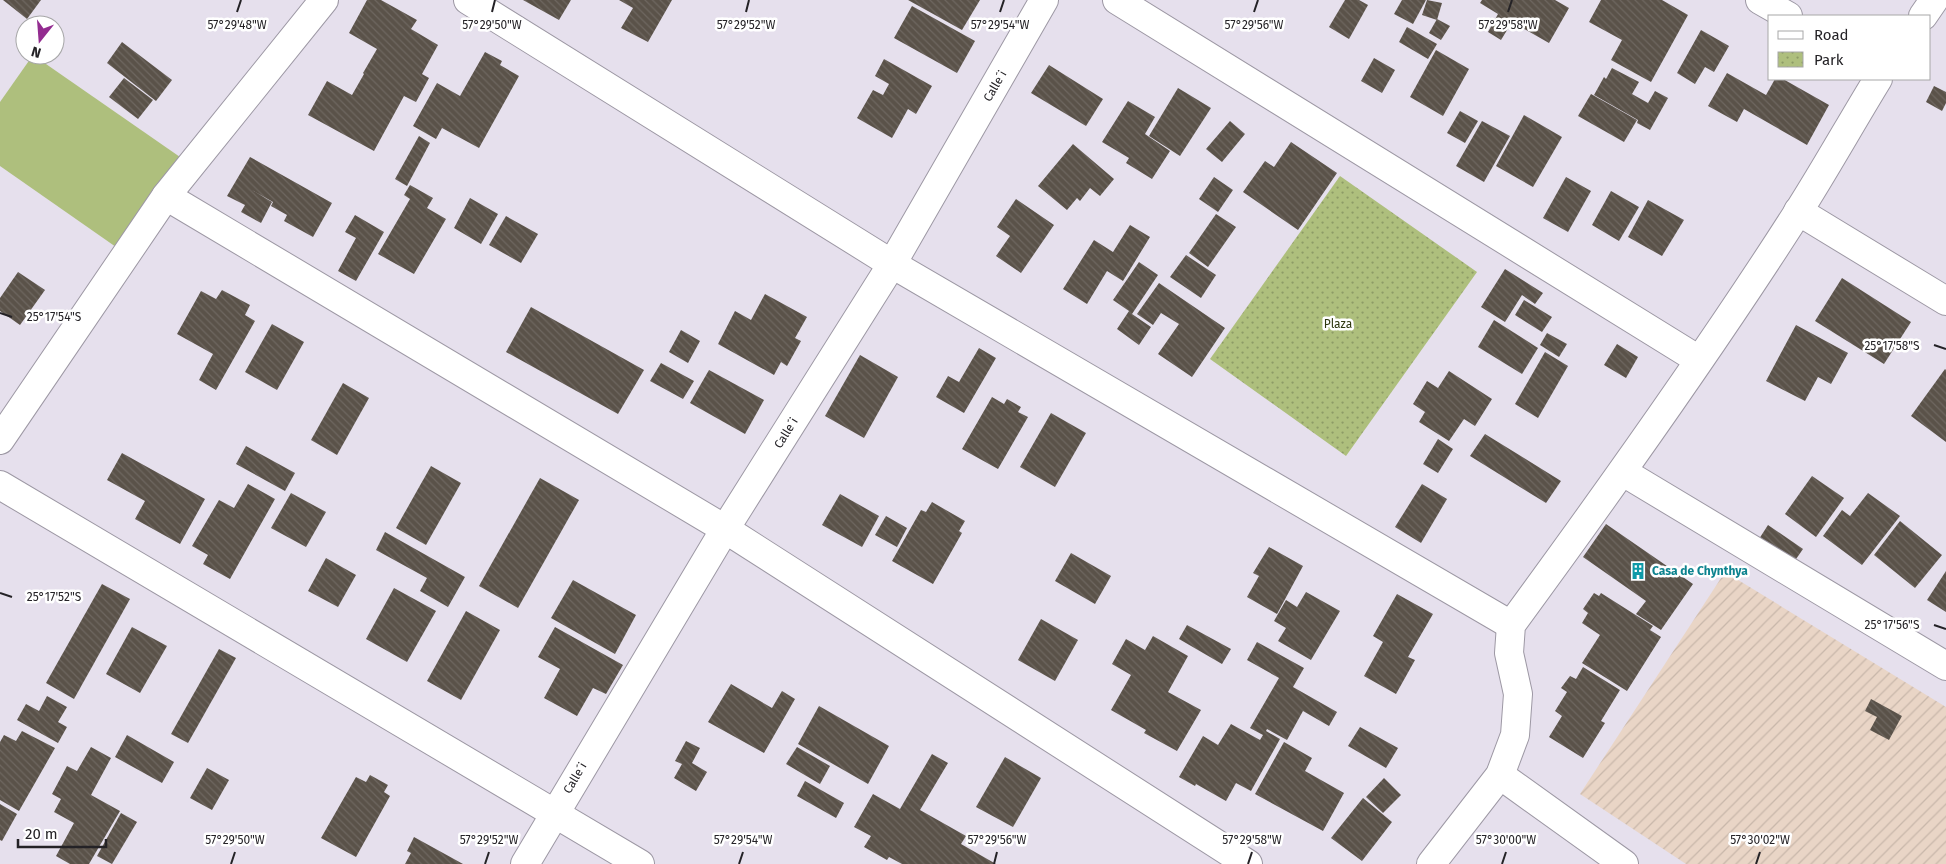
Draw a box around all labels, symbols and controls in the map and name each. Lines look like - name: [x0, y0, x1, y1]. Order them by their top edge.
- north arrow: [15, 15, 65, 65]
- legend: [1768, 15, 1931, 80]
- text: 57°29'48"W: [207, 18, 267, 32]
- text: 57°29'50"W: [462, 18, 522, 32]
- text: 57°29'52"W: [717, 18, 775, 32]
- text: 57°29'54"W: [971, 18, 1029, 32]
- text: 57°29'56"W: [1224, 18, 1284, 32]
- text: 57°29'58"W: [1478, 18, 1538, 32]
- text: Road: [1814, 26, 1849, 44]
- text: N: [29, 42, 43, 61]
- text: Park: [1814, 51, 1844, 69]
- street label: Calle´i: [981, 68, 1009, 104]
- text: 25°17'54"S: [27, 310, 82, 324]
- park label: Plaza: [1324, 317, 1352, 331]
- text: 25°17'58"S: [1864, 339, 1920, 353]
- street label: Calle´i: [771, 415, 801, 451]
- building icon: Casa de Chynthya: [1628, 561, 1648, 581]
- place label: Casa de Chynthya: [1652, 564, 1748, 578]
- text: 25°17'52"S: [27, 590, 82, 604]
- text: 25°17'56"S: [1865, 618, 1920, 632]
- street label: Calle´i: [560, 760, 590, 796]
- scale bar: [18, 816, 105, 848]
- text: 20 m: [25, 825, 58, 843]
- text: 57°29'50"W: [205, 833, 265, 847]
- text: 57°29'52"W: [460, 833, 518, 847]
- text: 57°29'54"W: [714, 833, 772, 847]
- text: 57°29'56"W: [967, 833, 1027, 847]
- text: 57°29'58"W: [1222, 833, 1282, 847]
- text: 57°30'00"W: [1476, 833, 1536, 847]
- text: 57°30'02"W: [1730, 833, 1790, 847]

